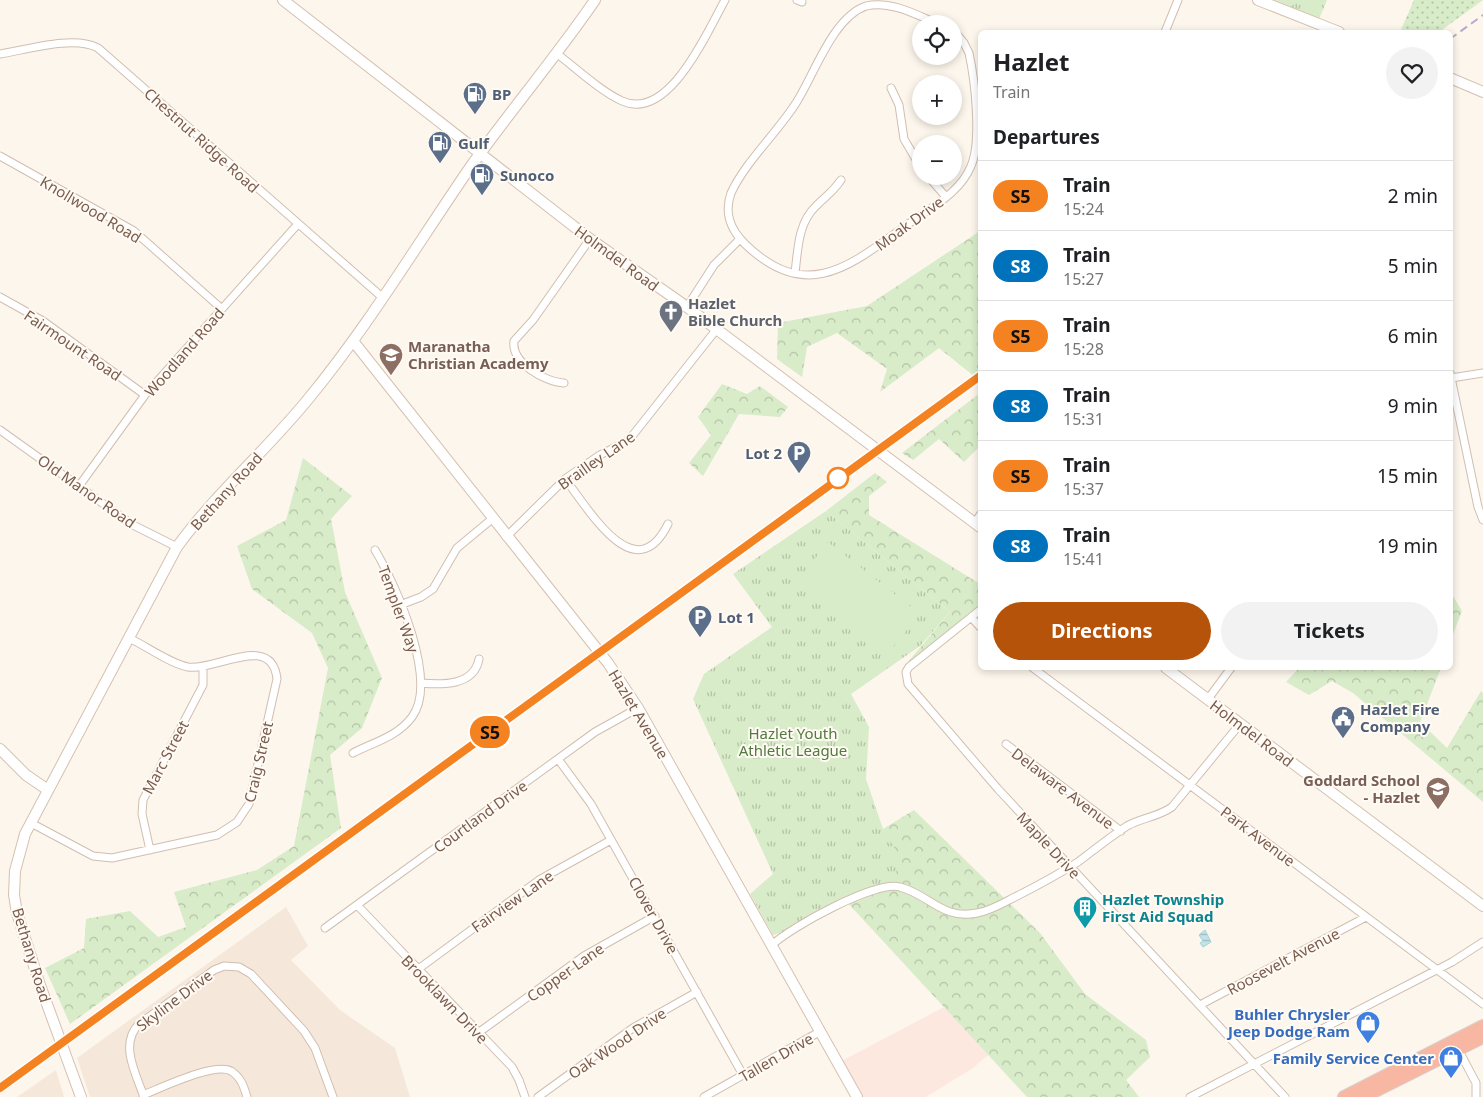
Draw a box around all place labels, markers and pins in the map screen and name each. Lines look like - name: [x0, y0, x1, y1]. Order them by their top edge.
- fuel station icon: BP: [462, 81, 488, 115]
- place label: BP: [492, 84, 511, 104]
- fuel station icon: Gulf: [427, 130, 453, 164]
- place label: Gulf: [458, 133, 490, 153]
- fuel station icon: Sunoco: [469, 162, 495, 196]
- place label: Sunoco: [500, 165, 554, 185]
- place label: Hazlet Bible Church: [688, 293, 782, 330]
- church icon: Hazlet Bible Church: [658, 299, 684, 333]
- place label: Maranatha Christian Academy: [408, 336, 549, 373]
- school or university icon: Maranatha Christian Academy: [378, 342, 404, 376]
- parking icon: Lot 2: [786, 440, 812, 474]
- place label: Lot 2: [745, 443, 782, 463]
- unlabelled marker: [827, 467, 849, 489]
- parking icon: Lot 1: [687, 604, 713, 638]
- place label: Lot 1: [718, 607, 755, 627]
- place label: Hazlet Fire Company: [1360, 699, 1440, 736]
- public building icon: Hazlet Fire Company: [1330, 705, 1356, 739]
- place label: Goddard School - Hazlet: [1303, 770, 1420, 807]
- school or university icon: Goddard School - Hazlet: [1425, 776, 1451, 810]
- place label: Hazlet Township First Aid Squad: [1102, 889, 1224, 926]
- building icon: Hazlet Township First Aid Squad: [1072, 895, 1098, 929]
- place label: Buhler Chrysler Jeep Dodge Ram: [1226, 1004, 1350, 1041]
- shop icon: Buhler Chrysler Jeep Dodge Ram: [1355, 1010, 1381, 1044]
- shop icon: Family Service Center: [1438, 1045, 1464, 1079]
- place label: Family Service Center: [1273, 1048, 1434, 1068]

